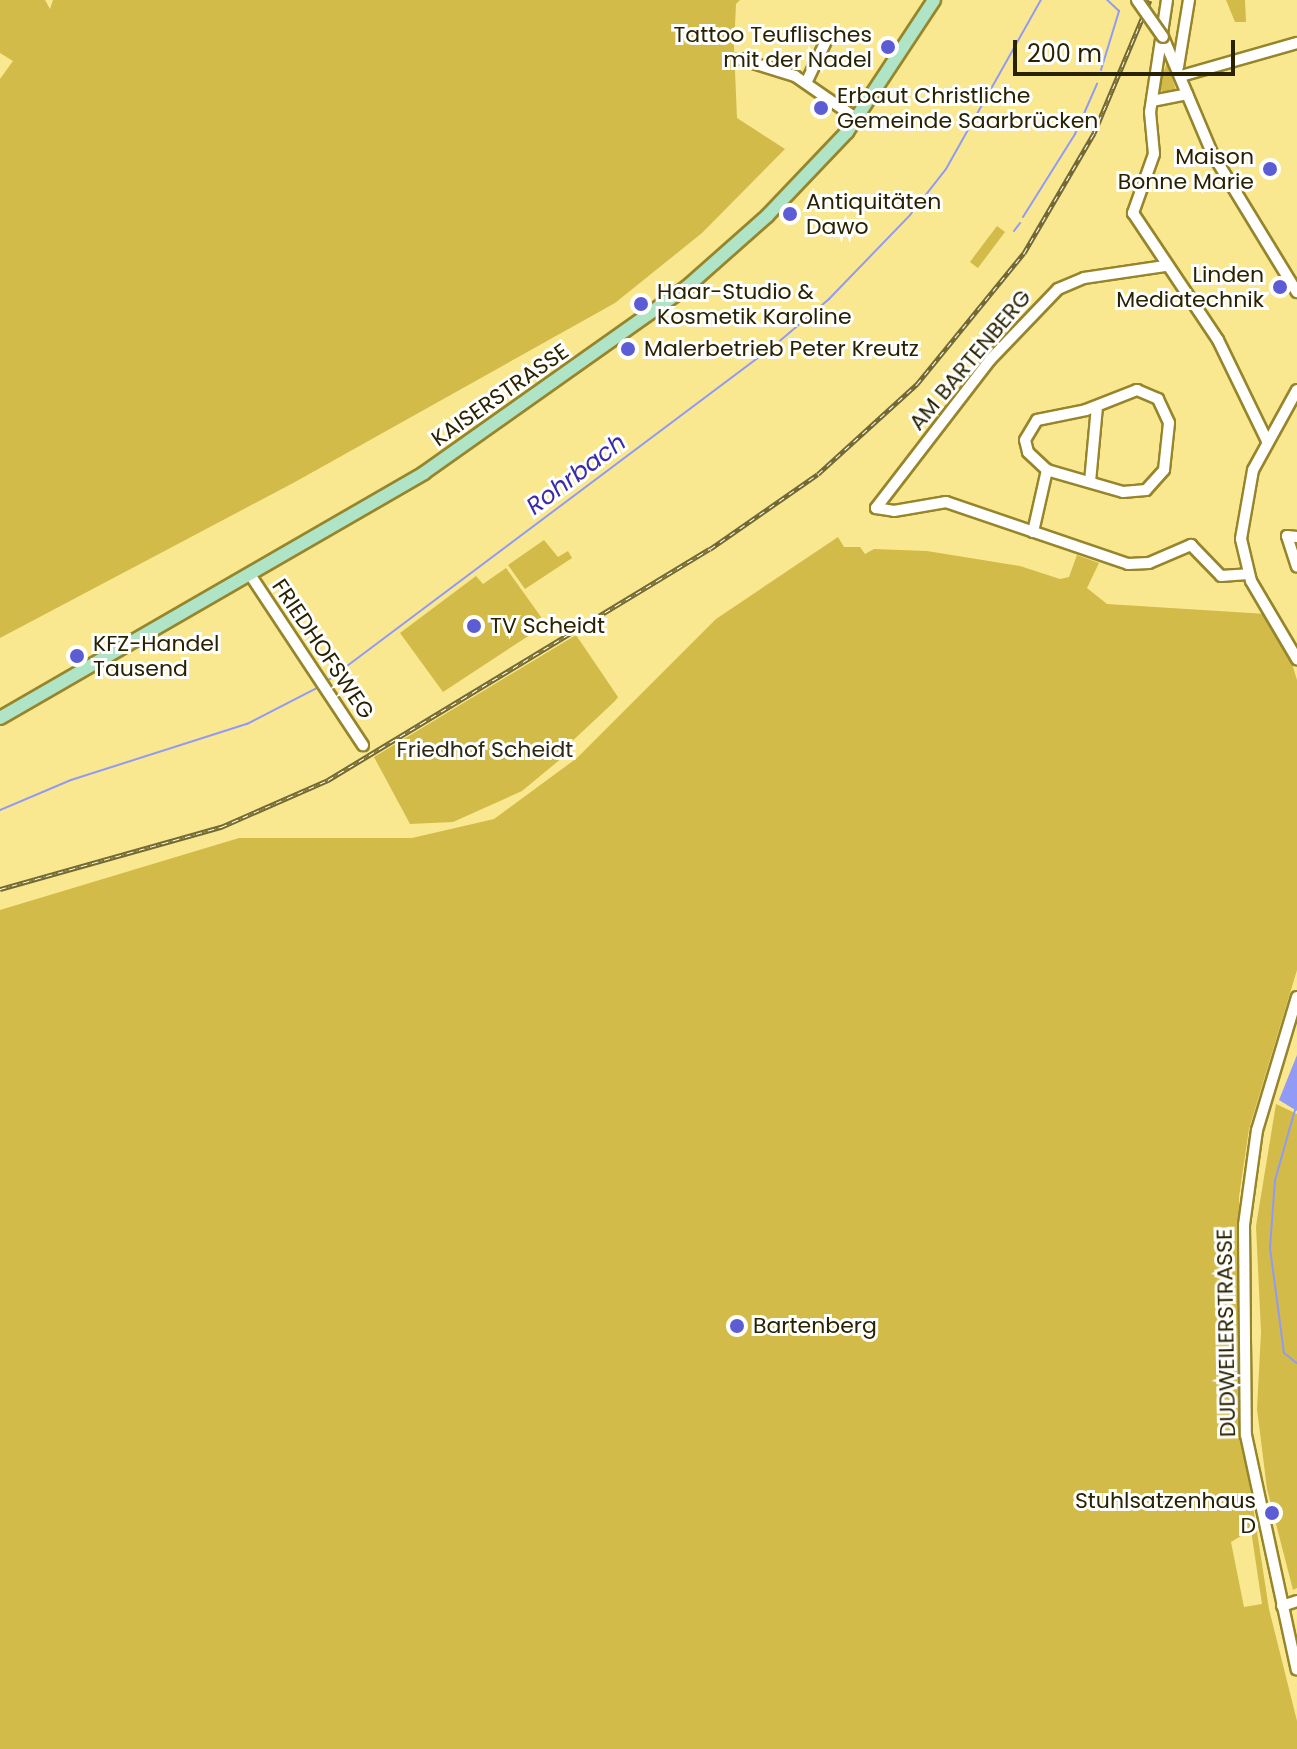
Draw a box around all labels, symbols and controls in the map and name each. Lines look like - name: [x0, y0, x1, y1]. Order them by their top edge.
- place label: Tattoo Teuflisches mit der Nadel: [673, 21, 872, 72]
- scale bar: [1017, 24, 1239, 74]
- text: 200 m: [1027, 37, 1102, 70]
- marker: Tattoo Teuflisches mit der Nadel: [879, 38, 897, 56]
- place label: Erbaut Christliche Gemeinde Saarbrücken: [837, 82, 1098, 134]
- marker: Erbaut Christliche Gemeinde Saarbrücken: [812, 99, 830, 117]
- place label: Maison Bonne Marie: [1118, 143, 1254, 194]
- marker: Maison Bonne Marie: [1261, 160, 1279, 178]
- place label: Antiquitäten Dawo: [806, 188, 941, 240]
- marker: Antiquitäten Dawo: [781, 205, 799, 223]
- place label: Linden Mediatechnik: [1116, 261, 1264, 312]
- place label: Haar-Studio & Kosmetik Karoline: [657, 278, 852, 330]
- marker: Linden Mediatechnik: [1271, 278, 1289, 296]
- street label: AM BARTENBERG: [904, 284, 1036, 436]
- marker: Haar-Studio & Kosmetik Karoline: [632, 295, 650, 313]
- place label: Malerbetrieb Peter Kreutz: [644, 336, 919, 362]
- street label: KAISERSTRASSE: [426, 338, 574, 452]
- marker: Malerbetrieb Peter Kreutz: [619, 340, 637, 358]
- water label: Rohrbach: [521, 427, 631, 521]
- street label: FRIEDHOFSWEG: [266, 574, 380, 724]
- place label: TV Scheidt: [490, 613, 605, 639]
- marker: TV Scheidt: [465, 617, 483, 635]
- place label: KFZ-Handel Tausend: [93, 630, 219, 682]
- marker: KFZ-Handel Tausend: [68, 647, 86, 665]
- park label: Friedhof Scheidt: [397, 737, 573, 763]
- street label: DUDWEILERSTRASSE: [1211, 1229, 1241, 1437]
- place label: Bartenberg: [753, 1313, 877, 1339]
- marker: Bartenberg: [728, 1317, 746, 1335]
- place label: Stuhlsatzenhaus D: [1075, 1487, 1256, 1538]
- marker: Stuhlsatzenhaus D: [1263, 1504, 1281, 1522]

